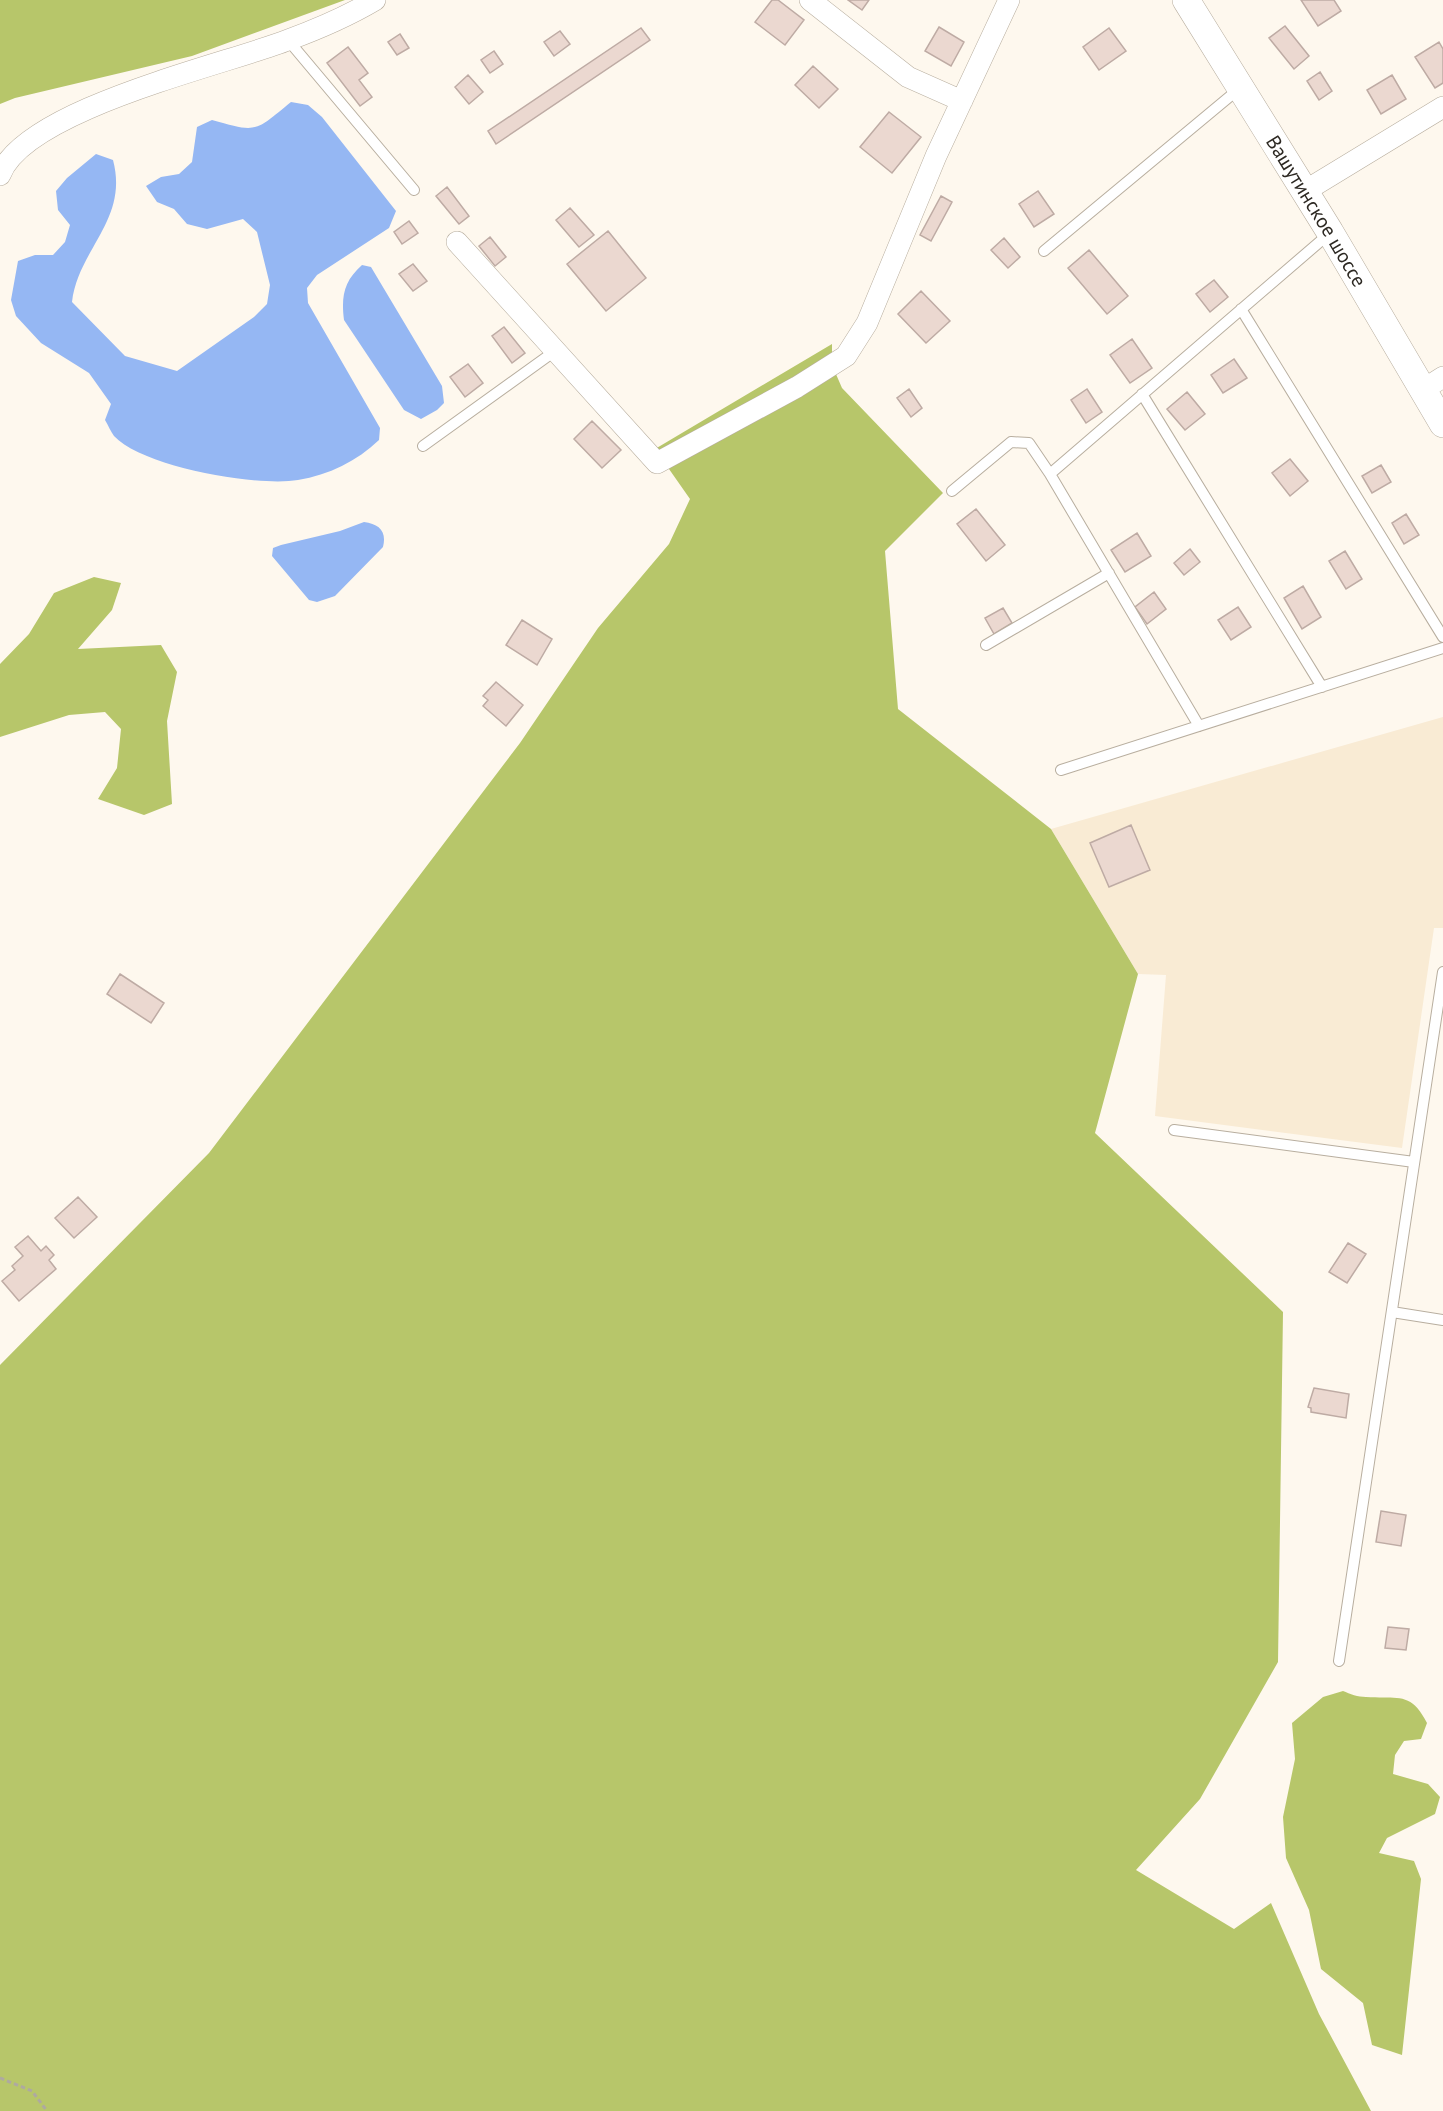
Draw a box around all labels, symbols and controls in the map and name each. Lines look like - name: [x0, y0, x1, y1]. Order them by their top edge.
- street label: Вашутинское шоссе: [1260, 130, 1372, 291]

